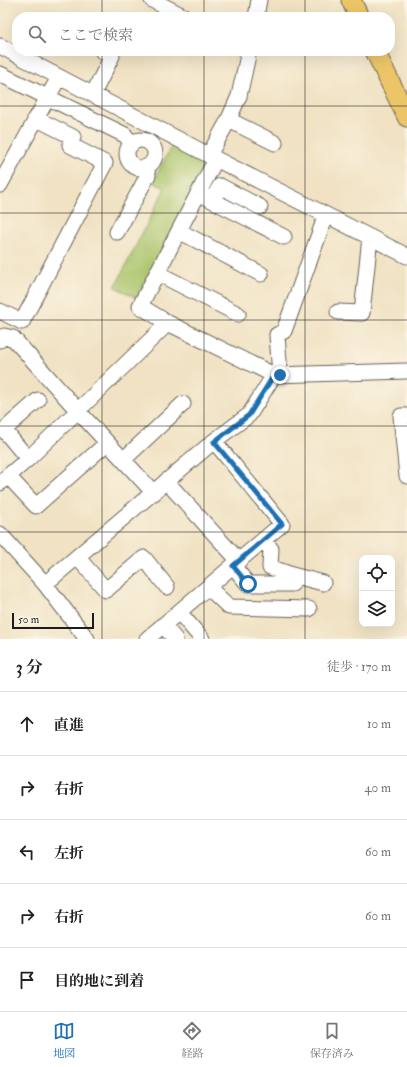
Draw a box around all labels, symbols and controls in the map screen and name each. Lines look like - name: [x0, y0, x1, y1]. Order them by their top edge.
- search box: [12, 12, 395, 56]
- icon: search: [26, 23, 48, 45]
- text: ここで検索: [58, 26, 133, 45]
- route end: [271, 366, 289, 384]
- map controls: [359, 555, 395, 627]
- button: locate: [359, 555, 395, 591]
- route start: [239, 575, 257, 593]
- button: layers: [359, 591, 395, 627]
- scale bar: [12, 611, 94, 630]
- text: 50 m: [18, 613, 39, 626]
- text: 3 分: [16, 657, 43, 678]
- text: 徒歩 · 170 m: [327, 659, 391, 675]
- icon: ahead: [16, 713, 38, 735]
- text: 直進: [54, 716, 84, 735]
- text: 10 m: [367, 716, 391, 732]
- icon: right: [16, 777, 38, 799]
- text: 右折: [54, 780, 84, 799]
- text: 40 m: [365, 780, 391, 796]
- icon: left: [16, 841, 38, 863]
- text: 左折: [54, 844, 84, 863]
- text: 60 m: [365, 844, 391, 860]
- icon: right: [16, 905, 38, 927]
- text: 右折: [54, 908, 84, 927]
- text: 60 m: [365, 908, 391, 924]
- icon: arrive: [16, 969, 38, 991]
- text: 目的地に到着: [54, 972, 144, 991]
- tab: 地図: [53, 1020, 75, 1060]
- tab: 経路: [181, 1020, 203, 1060]
- tab: 保存済み: [310, 1020, 354, 1060]

